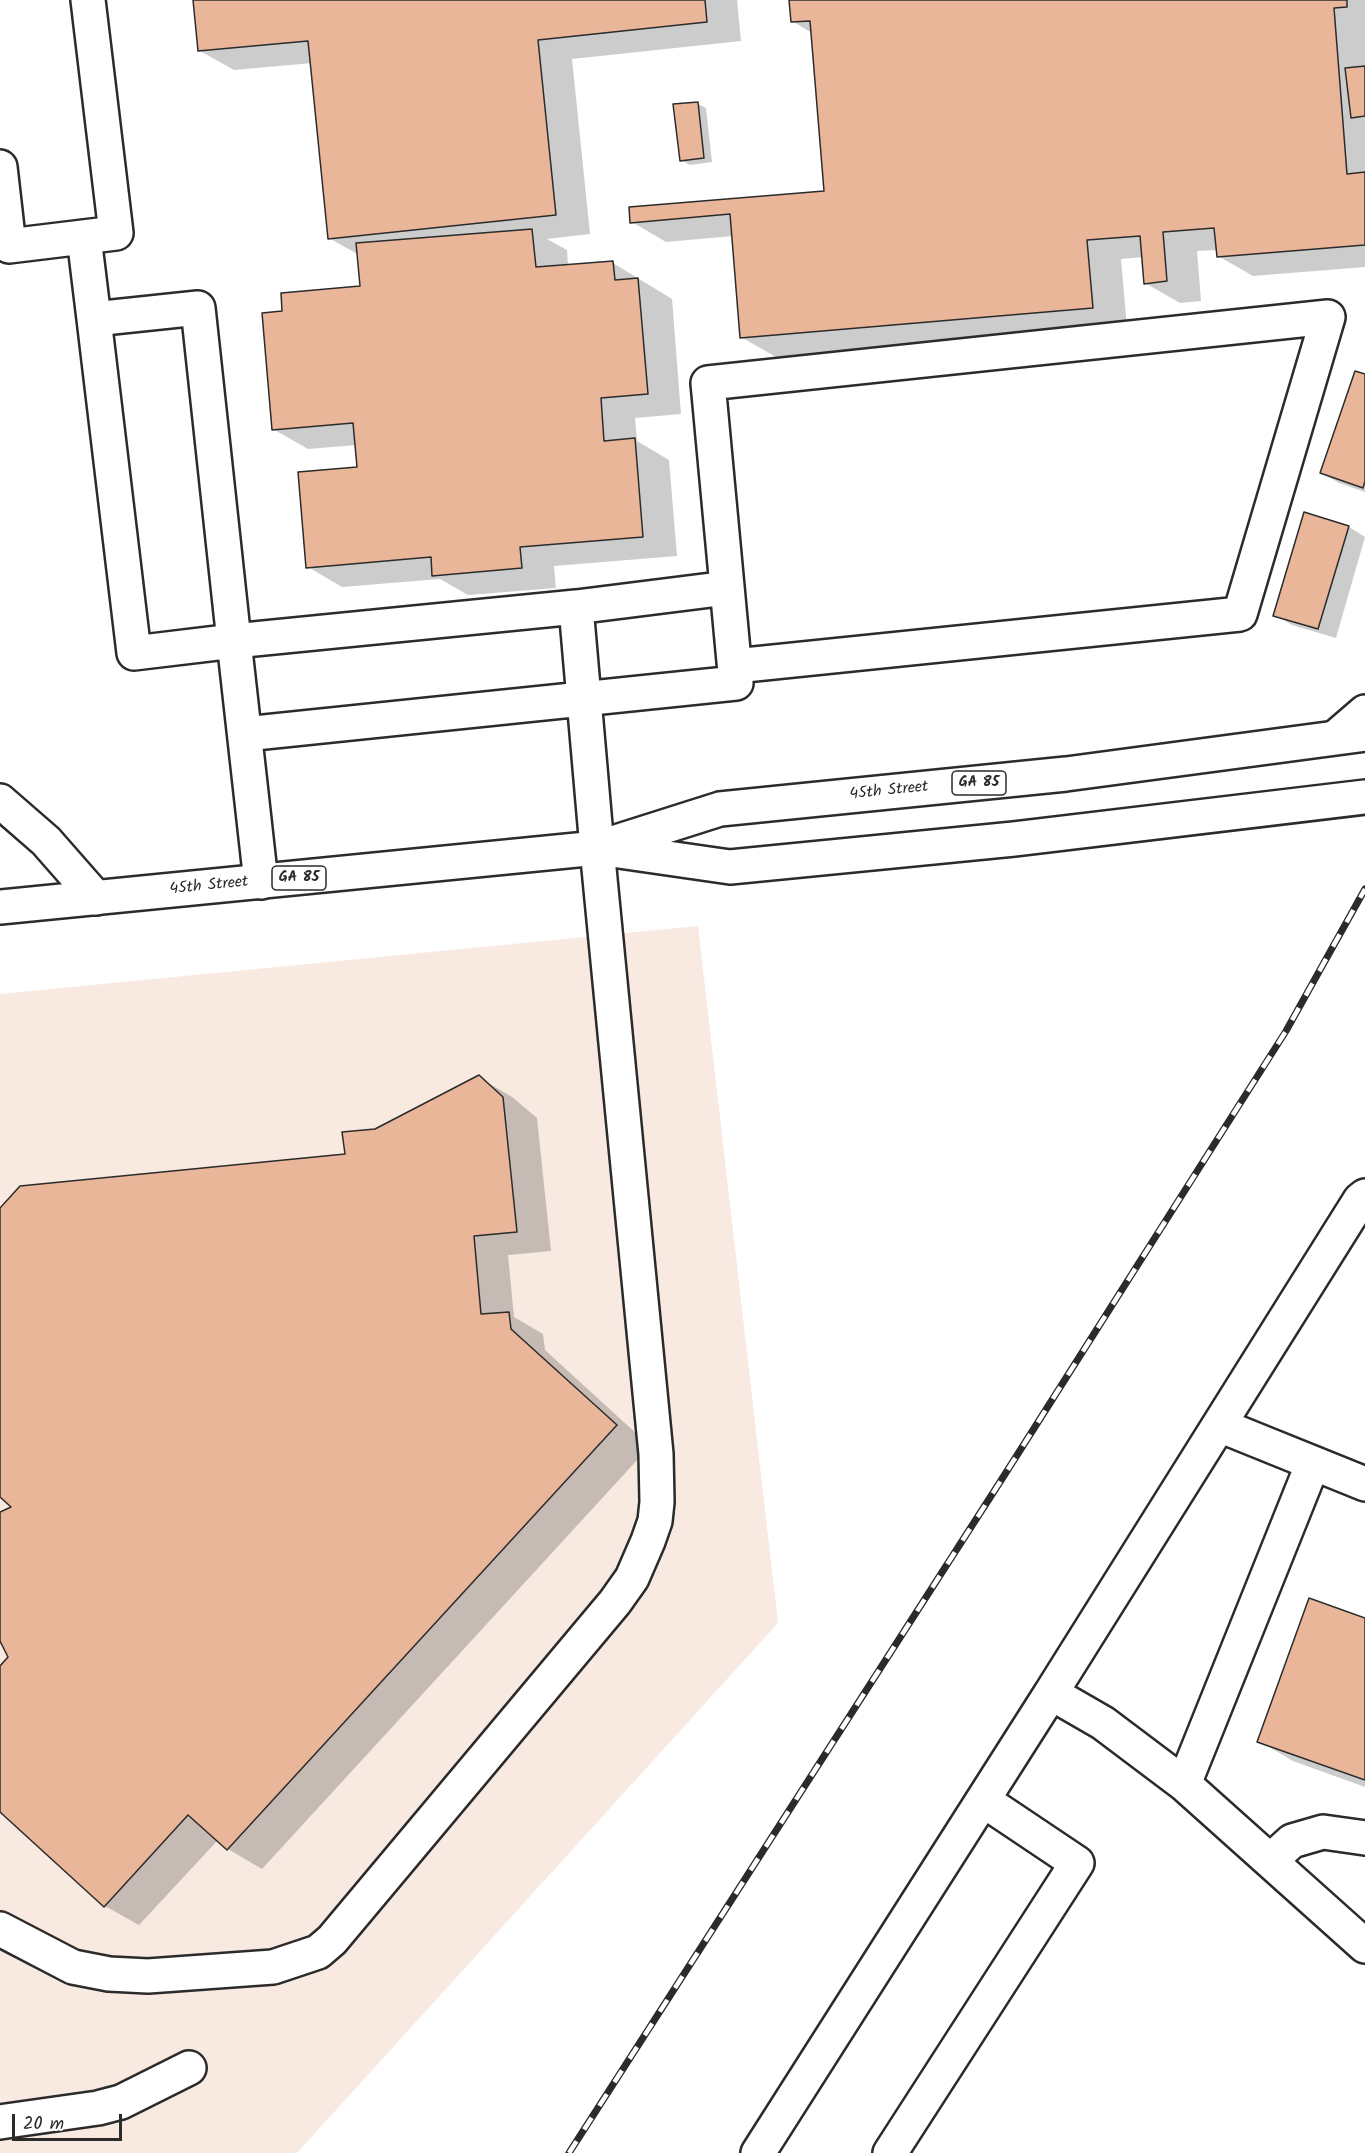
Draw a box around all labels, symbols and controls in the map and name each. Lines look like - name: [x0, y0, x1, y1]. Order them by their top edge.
- road number: GA 85: [952, 771, 1006, 795]
- street label: 45th Street: [849, 778, 929, 806]
- road number: GA 85: [272, 866, 326, 890]
- street label: 45th Street: [169, 873, 249, 901]
- scale bar: [15, 2102, 124, 2140]
- text: 20 m: [23, 2110, 64, 2139]

